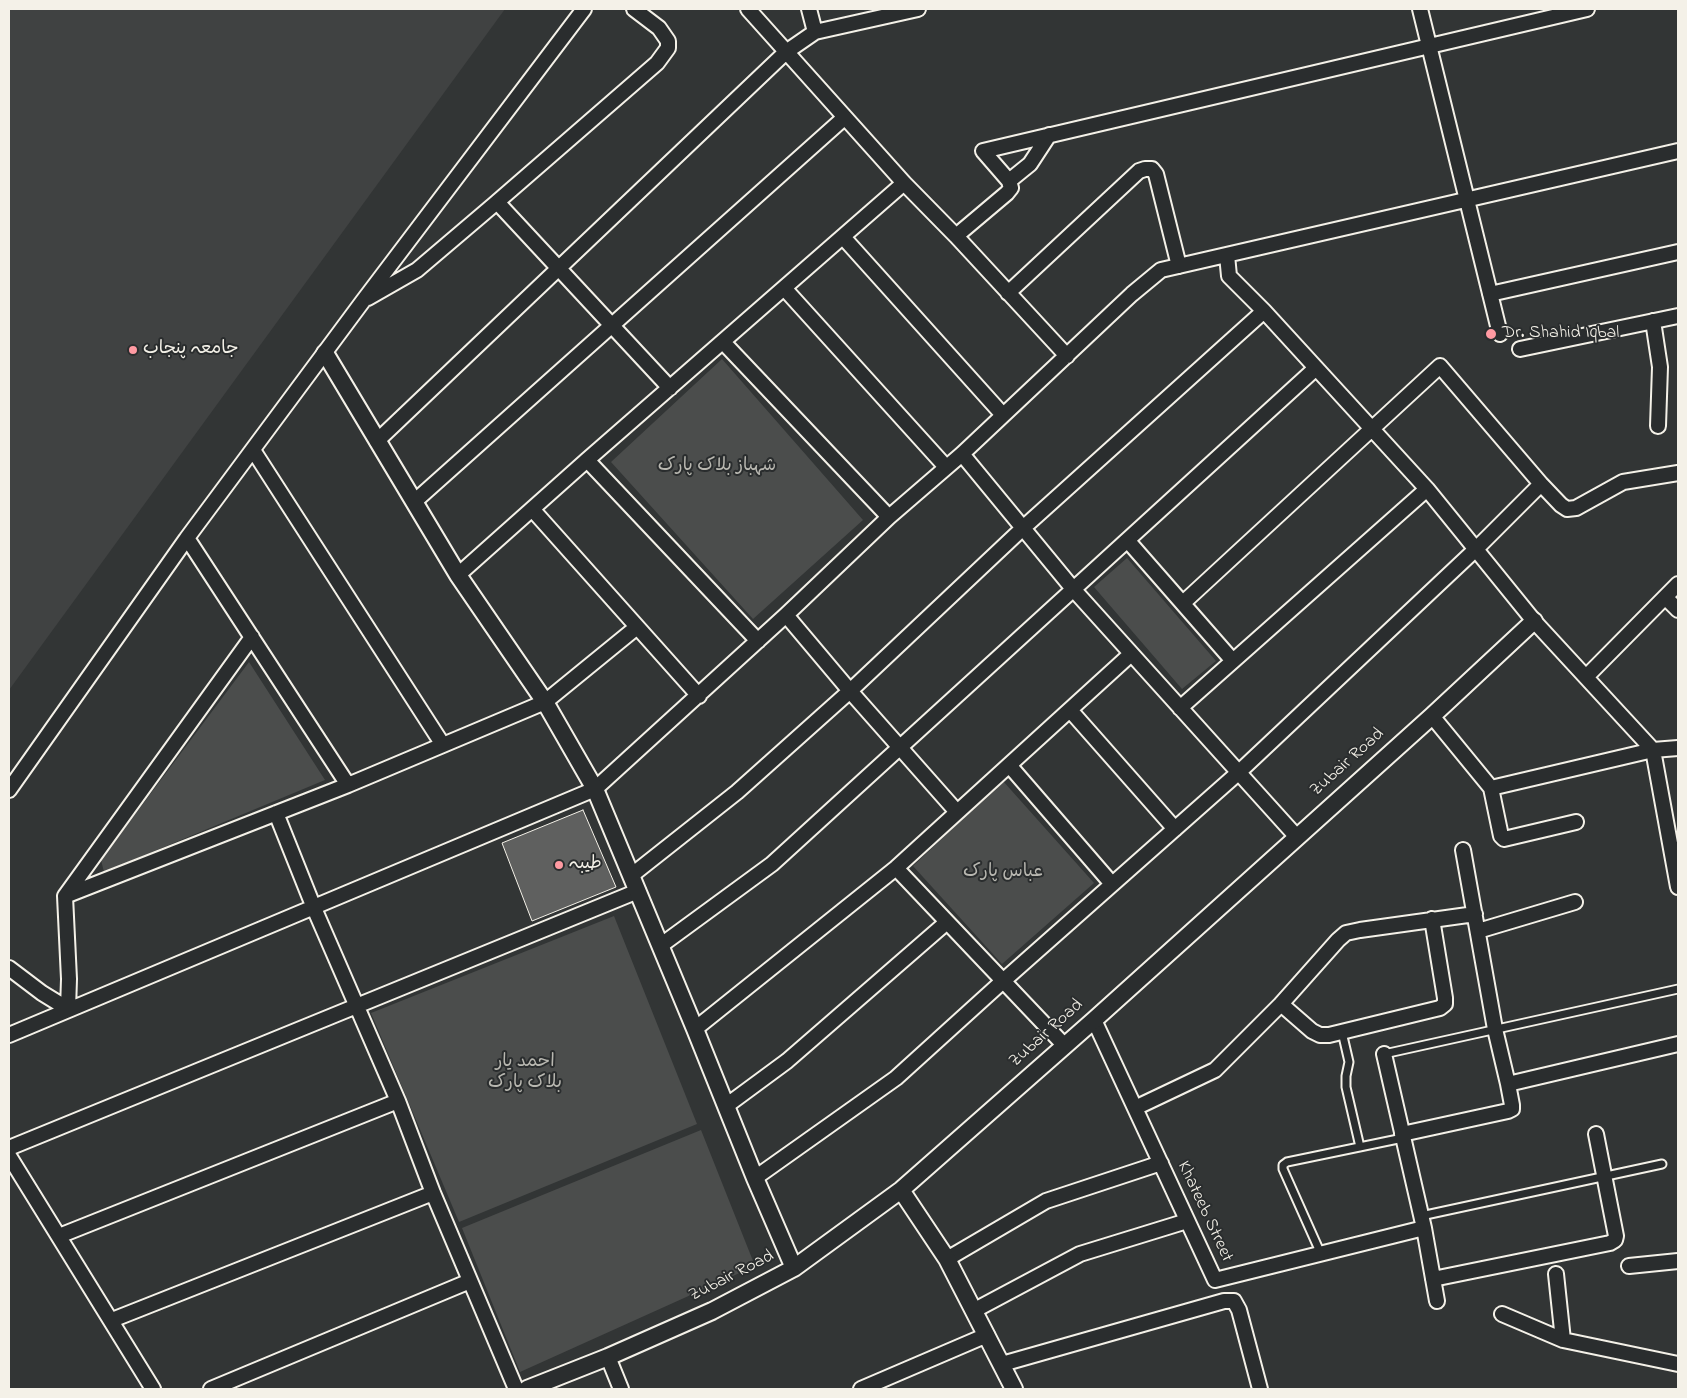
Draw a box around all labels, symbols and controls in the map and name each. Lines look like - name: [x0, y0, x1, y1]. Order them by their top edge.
- place label: Dr. Shahid Iqbal: [1502, 323, 1619, 345]
- marker: Dr. Shahid Iqbal: [1484, 327, 1498, 341]
- place label: جامعہ پنجاب: [143, 339, 239, 361]
- marker: جامعہ پنجاب: [127, 344, 139, 356]
- park label: شہباز بلاک پارک: [658, 456, 776, 478]
- street label: Zubair Road: [1307, 724, 1389, 802]
- place label: طیبہ: [569, 854, 602, 876]
- marker: طیبہ: [553, 859, 565, 871]
- park label: عباس پارک: [963, 862, 1043, 884]
- street label: Zubair Road: [1006, 995, 1088, 1073]
- park label: احمد یار بلاک پارک: [488, 1052, 562, 1094]
- street label: Khateeb Street: [1171, 1158, 1237, 1266]
- street label: Zubair Road: [686, 1246, 778, 1308]

